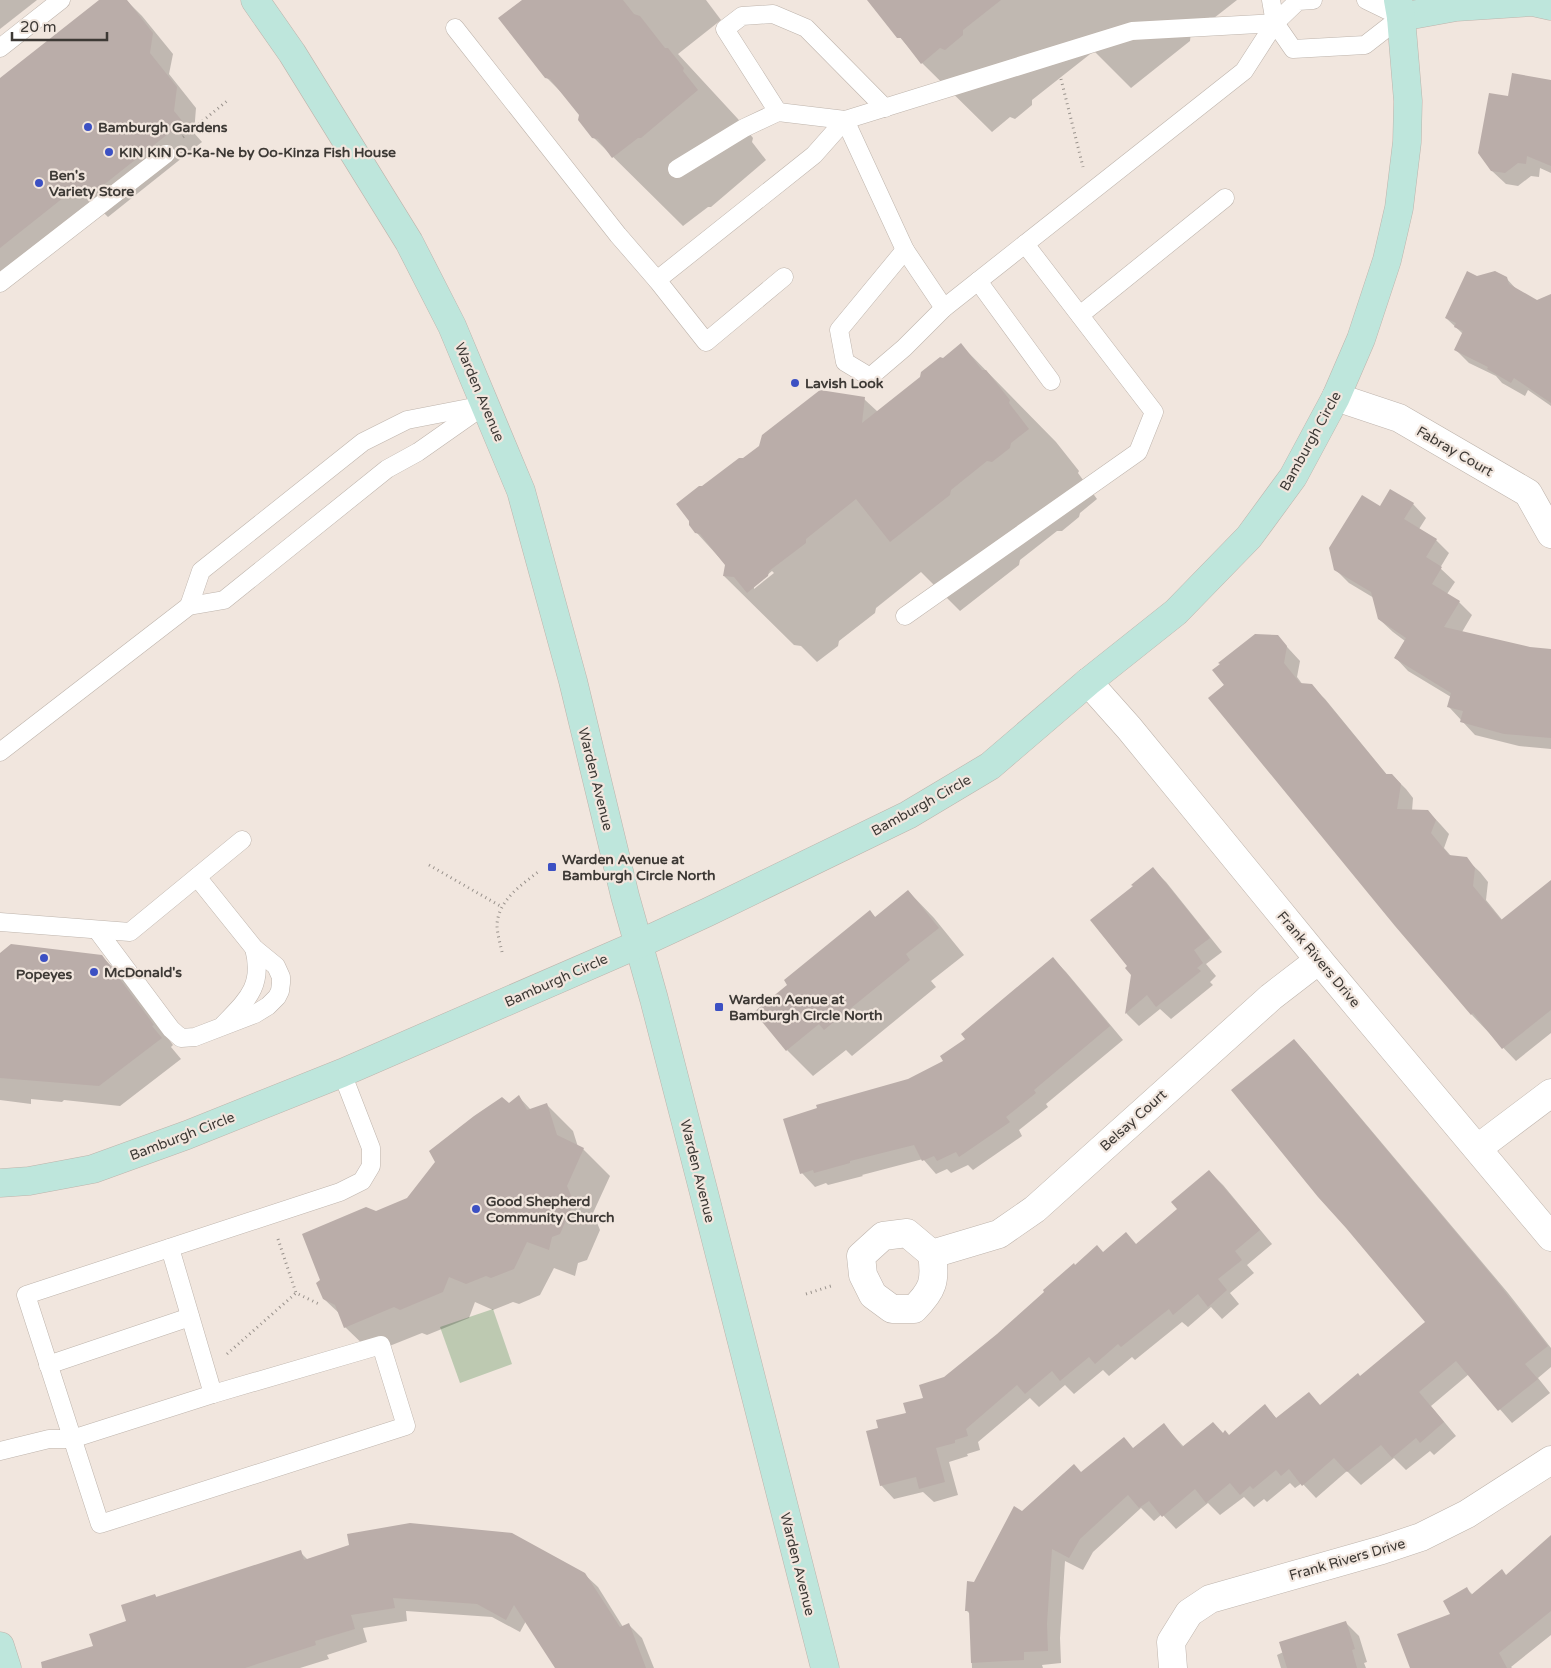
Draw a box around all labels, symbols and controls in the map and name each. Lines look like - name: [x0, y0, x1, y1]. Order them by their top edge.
- scale bar: [12, 10, 108, 42]
- text: 20 m: [20, 18, 57, 36]
- place label: Bamburgh Gardens: [98, 119, 228, 136]
- marker: Bamburgh Gardens: [82, 121, 94, 133]
- place label: KIN KIN O-Ka-Ne by Oo-Kinza Fish House: [119, 144, 396, 161]
- marker: KIN KIN O-Ka-Ne by Oo-Kinza Fish House: [103, 146, 115, 158]
- place label: Ben's Variety Store: [49, 167, 134, 200]
- marker: Ben's Variety Store: [33, 177, 45, 189]
- street label: Warden Avenue: [451, 340, 508, 444]
- place label: Lavish Look: [805, 375, 884, 392]
- marker: Lavish Look: [789, 377, 801, 389]
- street label: Bamburgh Circle: [1276, 388, 1345, 494]
- street label: Fabray Court: [1413, 423, 1497, 481]
- street label: Warden Avenue: [574, 726, 617, 832]
- street label: Bamburgh Circle: [868, 771, 974, 840]
- place label: Warden Avenue at Bamburgh Circle North: [562, 851, 716, 884]
- marker: Warden Avenue at Bamburgh Circle North: [546, 861, 558, 873]
- street label: Frank Rivers Drive: [1274, 908, 1364, 1011]
- street label: Bamburgh Circle: [502, 950, 611, 1011]
- marker: Popeyes: [38, 952, 50, 964]
- place label: McDonald's: [104, 964, 182, 981]
- place label: Popeyes: [16, 966, 73, 983]
- marker: McDonald's: [88, 966, 100, 978]
- place label: Warden Aenue at Bamburgh Circle North: [729, 991, 883, 1024]
- marker: Warden Aenue at Bamburgh Circle North: [713, 1001, 725, 1013]
- street label: Belsay Court: [1096, 1086, 1171, 1155]
- street label: Bamburgh Circle: [127, 1109, 237, 1164]
- street label: Warden Avenue: [676, 1118, 719, 1224]
- place label: Good Shepherd Community Church: [486, 1193, 615, 1226]
- marker: Good Shepherd Community Church: [470, 1203, 482, 1215]
- street label: Warden Avenue: [776, 1511, 819, 1617]
- street label: Frank Rivers Drive: [1287, 1535, 1407, 1584]

